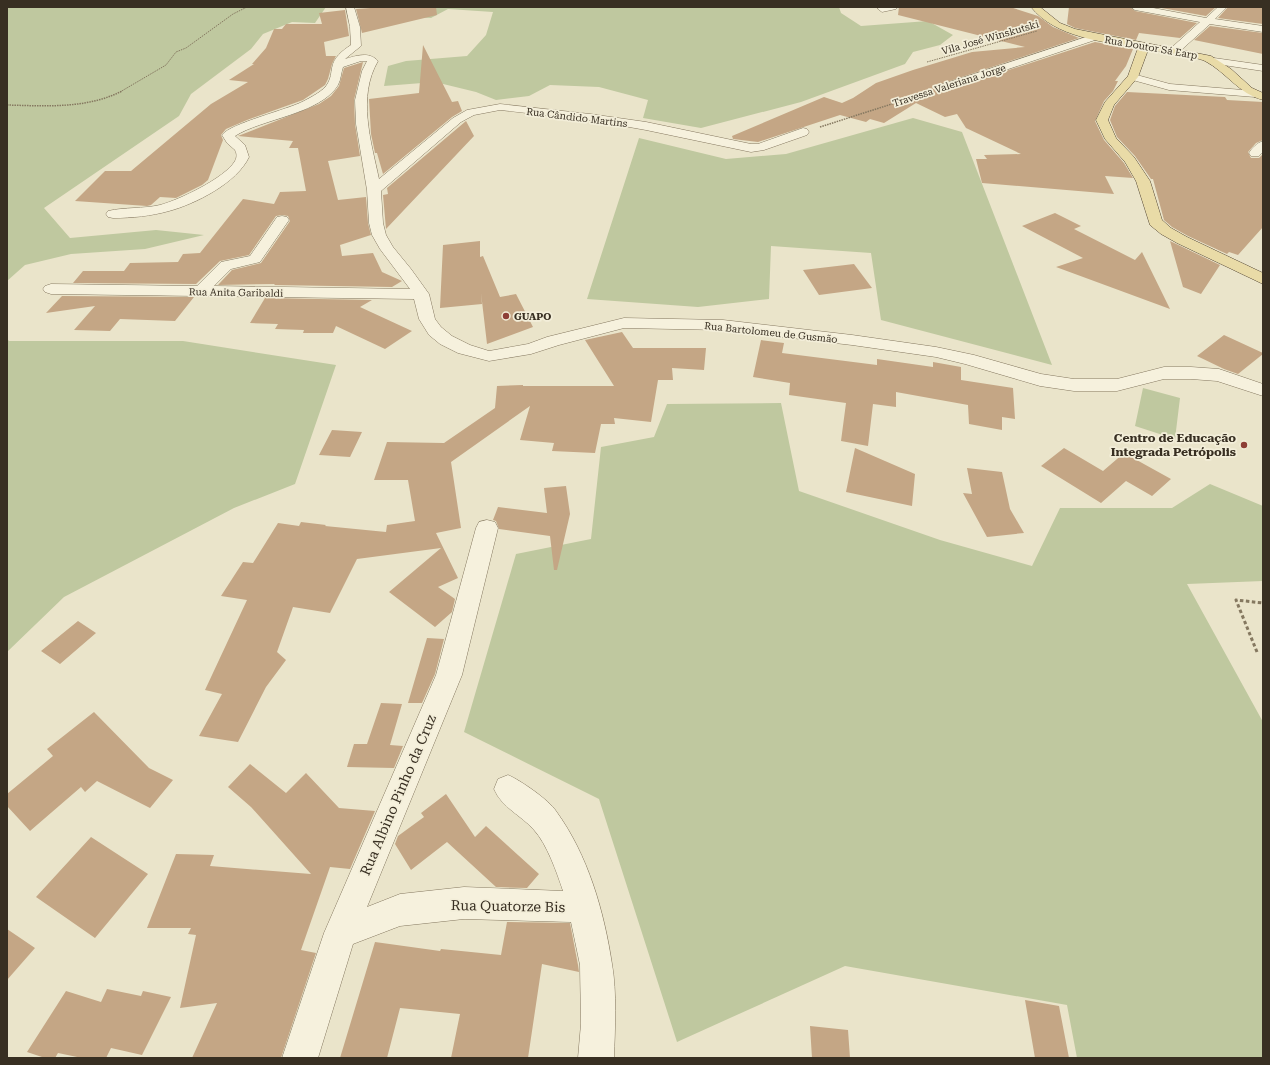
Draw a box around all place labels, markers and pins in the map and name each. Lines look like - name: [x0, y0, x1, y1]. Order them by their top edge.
- marker: GUAPO: [501, 311, 511, 321]
- place label: GUAPO: [514, 311, 551, 322]
- place label: Centro de Educação Integrada Petrópolis: [1111, 431, 1236, 459]
- marker: Centro de Educação Integrada Petrópolis: [1239, 440, 1249, 450]

